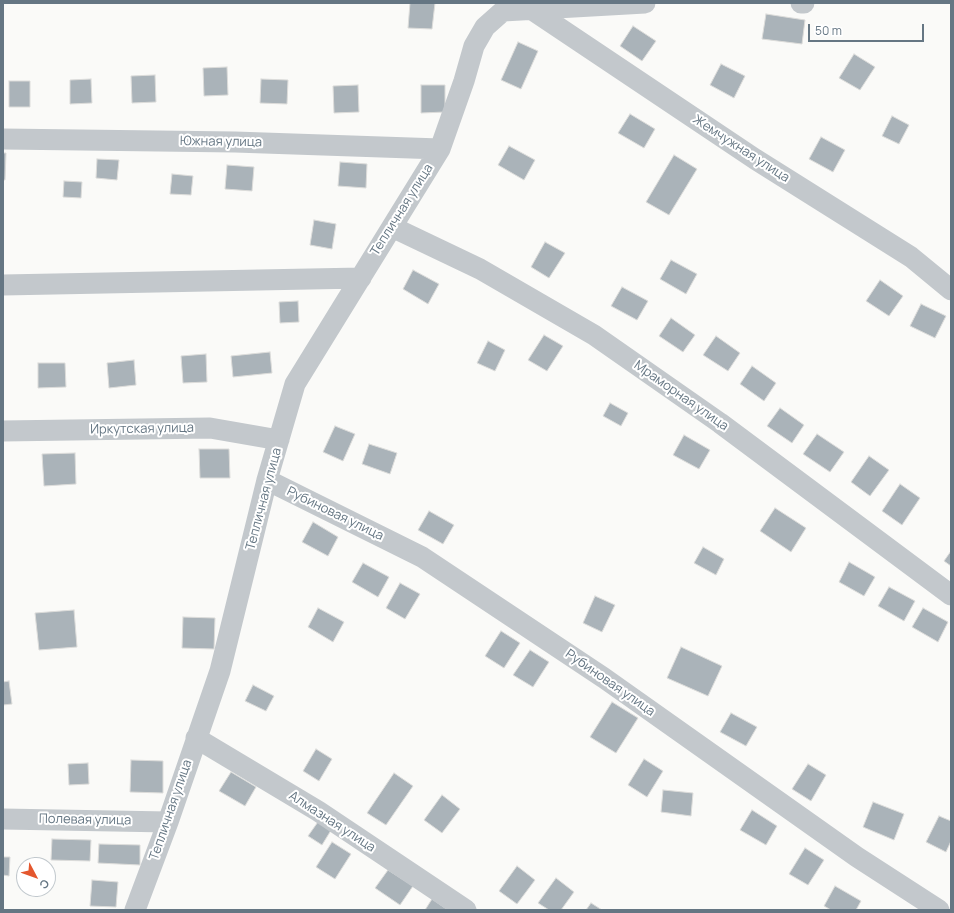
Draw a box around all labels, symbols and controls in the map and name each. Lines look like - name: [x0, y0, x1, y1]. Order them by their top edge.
- scale bar: [810, 16, 926, 42]
- text: 50 m: [815, 22, 842, 39]
- street label: Жемчужная улица: [690, 112, 792, 186]
- street label: Южная улица: [180, 133, 262, 151]
- street label: Тепличная улица: [368, 161, 436, 259]
- street label: Мраморная улица: [631, 358, 731, 434]
- street label: Иркутская улица: [90, 420, 194, 438]
- street label: Тепличная улица: [243, 446, 285, 552]
- street label: Рубиновая улица: [284, 484, 386, 544]
- street label: Рубиновая улица: [562, 646, 658, 720]
- street label: Тепличная улица: [146, 758, 196, 862]
- street label: Алмазная улица: [286, 788, 378, 856]
- street label: Полевая улица: [39, 811, 131, 829]
- north arrow: [16, 857, 56, 897]
- text: С: [36, 877, 53, 893]

